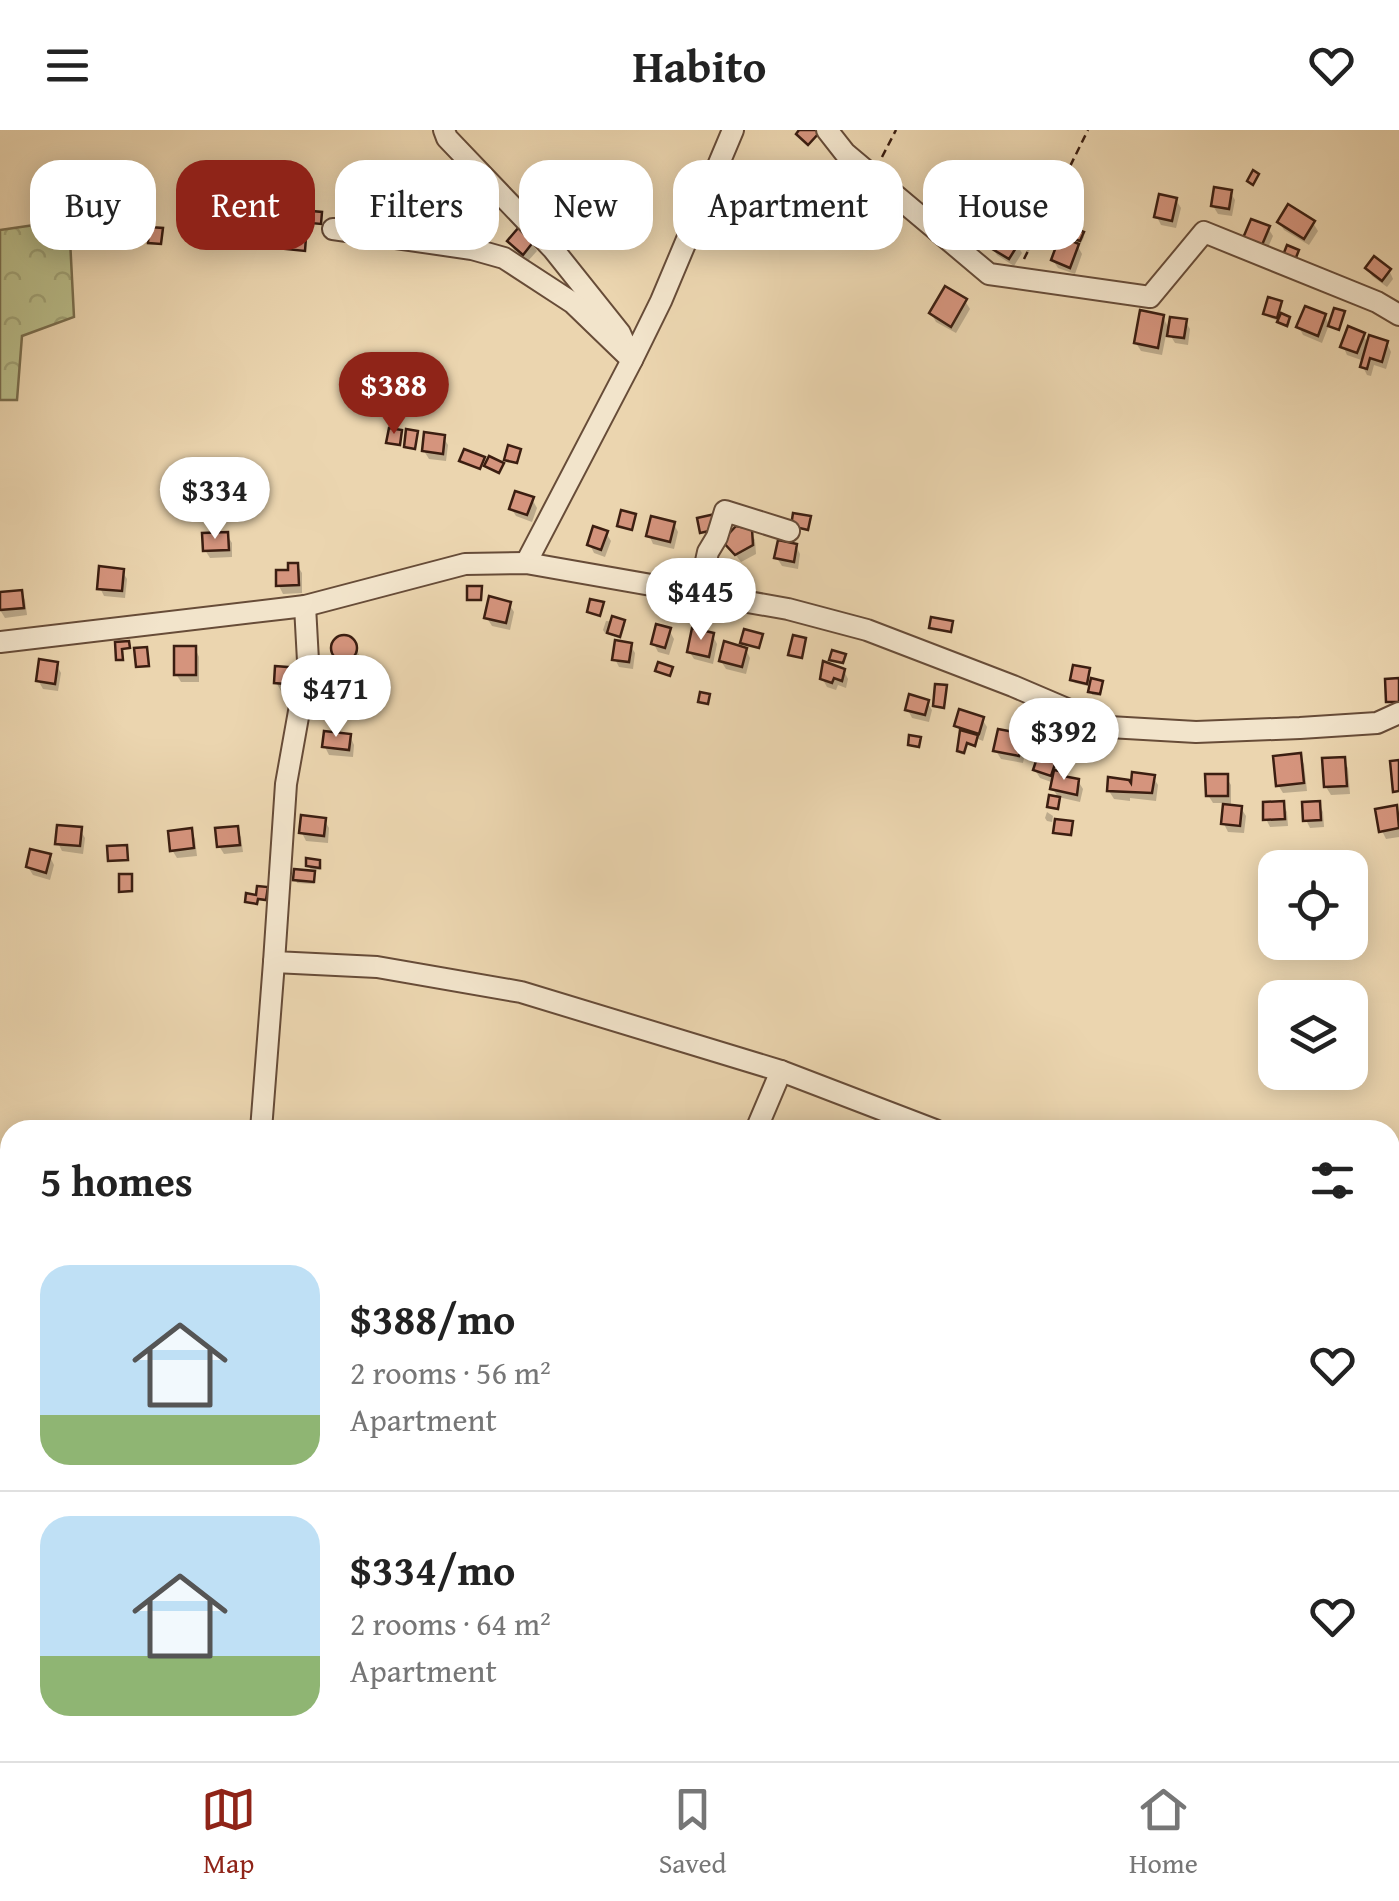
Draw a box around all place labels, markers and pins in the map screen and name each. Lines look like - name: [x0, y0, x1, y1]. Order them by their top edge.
- pin: $388: [335, 352, 453, 437]
- pin: $334: [156, 457, 274, 542]
- pin: $445: [642, 558, 760, 643]
- pin: $471: [277, 655, 395, 740]
- pin: $392: [1005, 698, 1123, 783]

